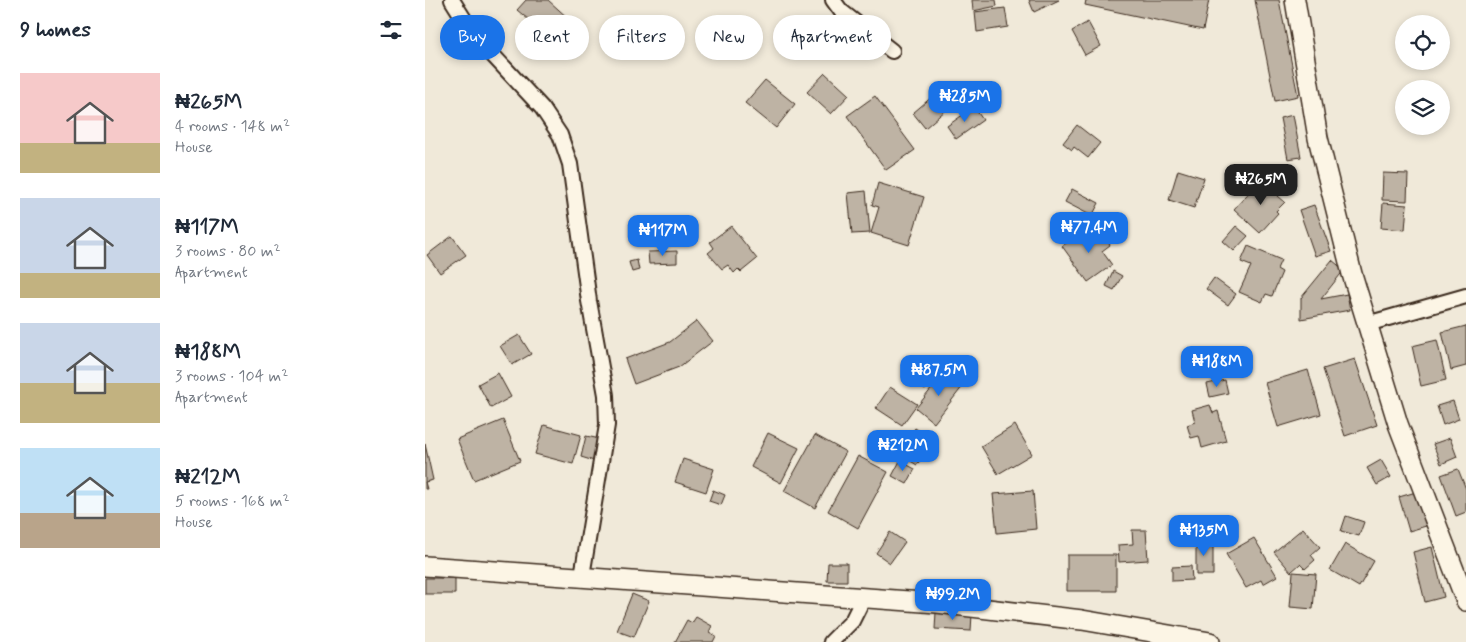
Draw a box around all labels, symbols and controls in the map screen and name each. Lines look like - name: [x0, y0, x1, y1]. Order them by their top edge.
- chip: Buy: [440, 15, 505, 60]
- chip: Rent: [515, 15, 589, 60]
- chip: Filters: [599, 15, 685, 60]
- chip: New: [695, 15, 763, 60]
- chip: Apartment: [773, 15, 891, 60]
- map controls: [1395, 15, 1450, 135]
- button: locate: [1395, 15, 1450, 70]
- text: 9 homes: [20, 16, 91, 44]
- icon: filters: [377, 16, 405, 44]
- pin: ₦285M: [930, 80, 1000, 123]
- button: layers: [1395, 80, 1450, 135]
- text: ₦285M: [939, 86, 991, 107]
- text: ₦265M: [175, 88, 242, 116]
- icon: home: [60, 93, 120, 153]
- text: 4 rooms · 148 m²: [175, 116, 290, 137]
- text: House: [175, 137, 213, 158]
- pin: ₦265M: [1226, 164, 1296, 206]
- text: ₦265M: [1235, 169, 1287, 190]
- pin: ₦77.4M: [1048, 212, 1130, 254]
- text: ₦117M: [175, 213, 239, 241]
- pin: ₦117M: [628, 214, 698, 257]
- text: ₦77.4M: [1061, 217, 1117, 238]
- icon: home: [60, 218, 120, 278]
- text: ₦117M: [639, 220, 687, 241]
- text: 3 rooms · 80 m²: [175, 241, 281, 262]
- text: Apartment: [175, 262, 248, 283]
- text: ₦188M: [175, 338, 241, 366]
- icon: home: [60, 343, 120, 403]
- pin: ₦188M: [1182, 346, 1252, 388]
- text: ₦188M: [1192, 351, 1242, 372]
- pin: ₦87.5M: [898, 354, 980, 397]
- text: ₦87.5M: [911, 360, 967, 381]
- text: 3 rooms · 104 m²: [175, 366, 288, 387]
- text: Apartment: [175, 387, 248, 408]
- pin: ₦212M: [868, 430, 938, 472]
- text: ₦212M: [878, 435, 928, 456]
- text: ₦212M: [175, 463, 240, 491]
- icon: home: [60, 468, 120, 528]
- text: 5 rooms · 168 m²: [175, 491, 290, 512]
- text: House: [175, 512, 213, 533]
- pin: ₦135M: [1169, 514, 1239, 557]
- text: ₦135M: [1180, 520, 1228, 541]
- pin: ₦99.2M: [912, 578, 994, 621]
- text: ₦99.2M: [926, 584, 980, 605]

